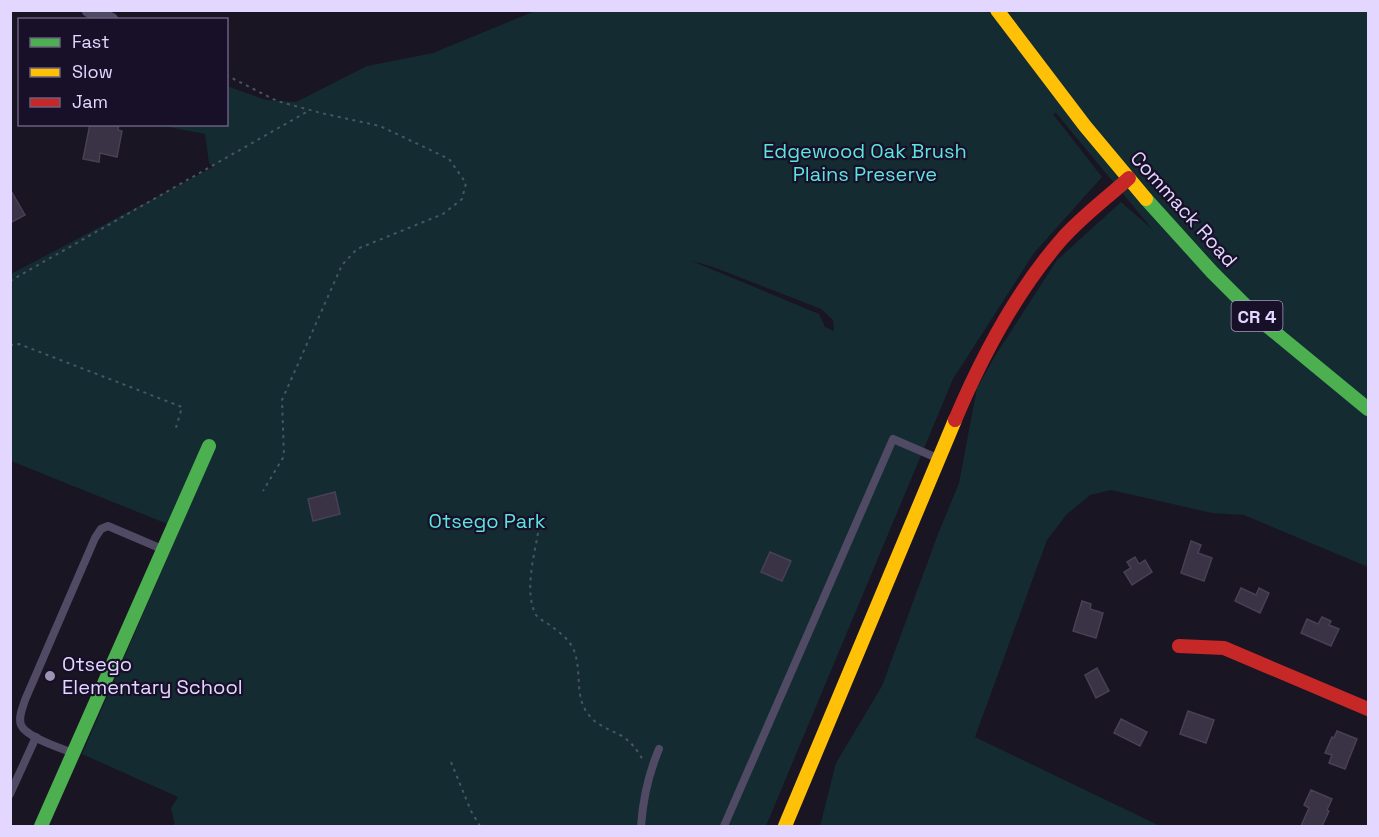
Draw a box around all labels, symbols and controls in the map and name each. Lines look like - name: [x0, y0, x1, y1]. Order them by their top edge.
- legend: [18, 18, 228, 126]
- text: Fast: [72, 30, 109, 53]
- text: Slow: [72, 60, 113, 83]
- text: Jam: [72, 90, 108, 113]
- park label: Edgewood Oak Brush Plains Preserve: [763, 138, 967, 187]
- street label: Commack Road: [1125, 145, 1243, 273]
- road number: CR 4: [1232, 301, 1282, 331]
- park label: Otsego Park: [429, 508, 546, 534]
- place label: Otsego Elementary School: [62, 651, 243, 700]
- marker: Otsego Elementary School: [43, 669, 57, 683]

